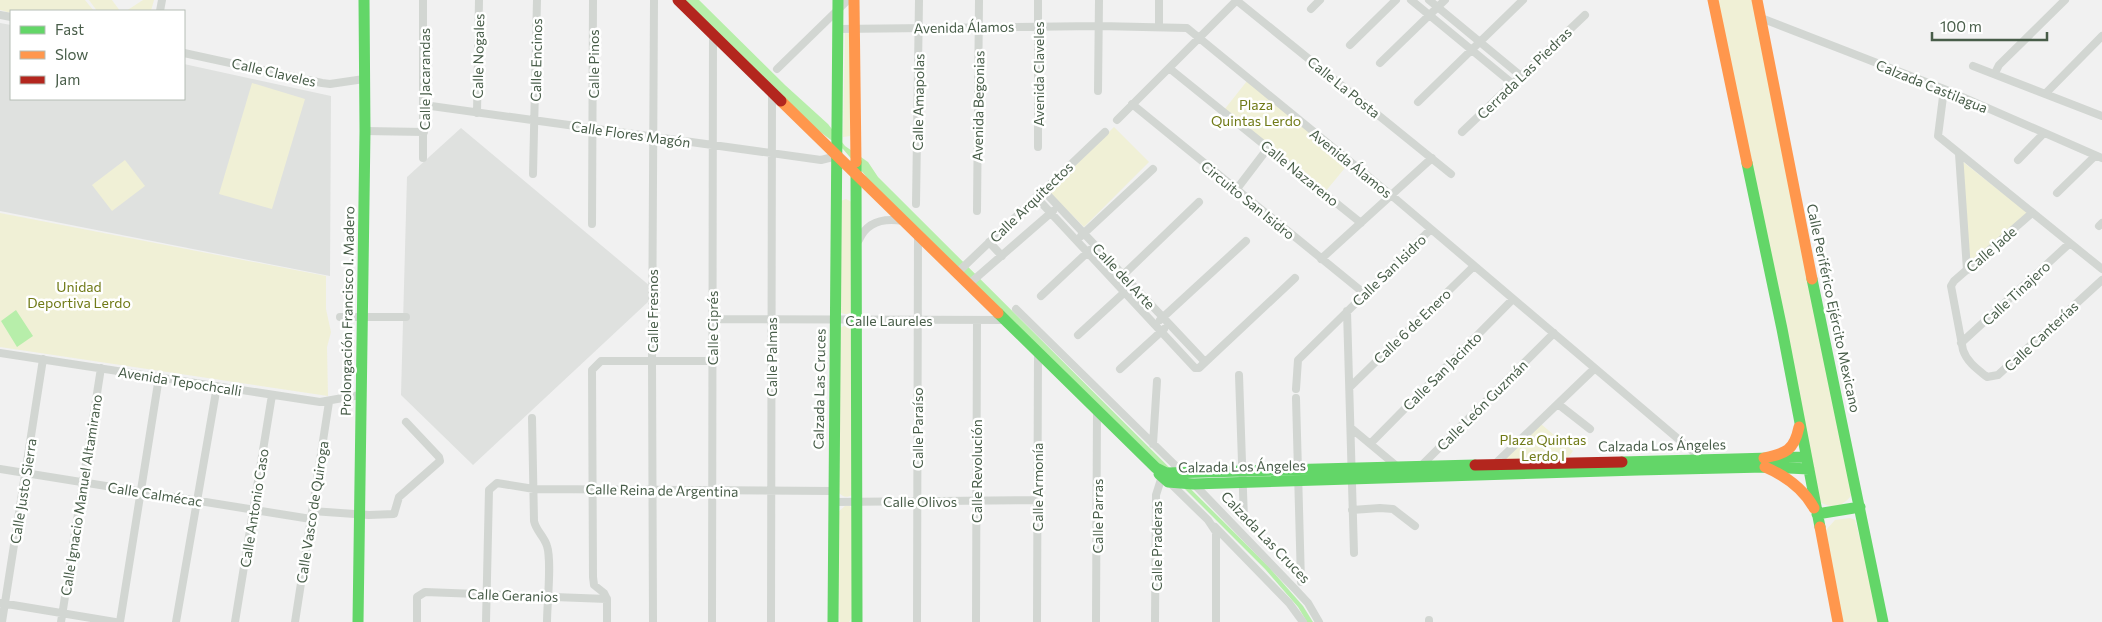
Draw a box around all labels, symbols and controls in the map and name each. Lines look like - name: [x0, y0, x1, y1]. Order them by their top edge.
- legend: [10, 10, 185, 100]
- scale bar: [1932, 10, 2047, 42]
- street label: Calle Nogales: [469, 13, 487, 99]
- text: 100 m: [1940, 17, 1982, 35]
- street label: Calle Encinos: [527, 18, 545, 102]
- street label: Avenida Álamos: [914, 18, 1014, 36]
- text: Fast: [55, 20, 84, 38]
- street label: Avenida Claveles: [1030, 21, 1047, 127]
- street label: Cerrada Las Piedras: [1473, 24, 1575, 122]
- street label: Calle Jacarandas: [416, 28, 433, 130]
- street label: Calle Pinos: [585, 29, 602, 99]
- text: Slow: [55, 45, 88, 63]
- street label: Avenida Begonias: [969, 51, 987, 161]
- street label: Calle Amapolas: [909, 53, 927, 151]
- street label: Calle La Posta: [1304, 53, 1384, 121]
- street label: Calle Claveles: [230, 54, 318, 90]
- street label: Calzada Castilagua: [1874, 56, 1990, 116]
- text: Jam: [55, 70, 80, 88]
- park label: Plaza Quintas Lerdo: [1211, 96, 1301, 129]
- street label: Calle Flores Magón: [570, 117, 692, 151]
- street label: Avenida Álamos: [1307, 125, 1395, 201]
- street label: Calle Nazareno: [1258, 136, 1342, 210]
- street label: Circuito San Isidro: [1198, 157, 1298, 243]
- street label: Calle Arquitectos: [986, 158, 1076, 246]
- street label: Calle Periférico Ejército Mexicano: [1804, 202, 1864, 414]
- street label: Prolongación Francisco I. Madero: [337, 206, 357, 416]
- street label: Calle Jade: [1962, 223, 2020, 275]
- street label: Calle San Isidro: [1349, 231, 1429, 309]
- street label: Calle del Arte: [1089, 239, 1159, 313]
- street label: Calle Tinajero: [1979, 257, 2053, 329]
- street label: Calle Fresnos: [644, 269, 661, 353]
- park label: Unidad Deportiva Lerdo: [27, 278, 131, 311]
- street label: Calle 6 de Enero: [1370, 285, 1454, 367]
- street label: Calle Ciprés: [704, 291, 721, 365]
- street label: Calle Canterías: [2000, 297, 2082, 375]
- street label: Calle Laureles: [845, 312, 933, 329]
- street label: Calle Palmas: [763, 317, 780, 397]
- street label: Calzada Las Cruces: [809, 328, 829, 450]
- street label: Calle San Jacinto: [1399, 328, 1485, 414]
- street label: Calle León Guzmán: [1433, 356, 1531, 454]
- street label: Avenida Tepochcalli: [117, 363, 243, 399]
- street label: Calle Paraíso: [909, 387, 926, 469]
- street label: Calle Ignacio Manuel Altamirano: [57, 393, 105, 597]
- street label: Calle Revolución: [968, 419, 985, 523]
- park label: Plaza Quintas Lerdo I: [1500, 431, 1586, 464]
- street label: Calzada Los Ángeles: [1598, 435, 1726, 455]
- street label: Calle Justo Sierra: [6, 437, 40, 545]
- street label: Calle Vasco de Quiroga: [292, 439, 332, 585]
- street label: Calle Armonía: [1029, 443, 1046, 531]
- street label: Calle Antonio Caso: [236, 447, 272, 569]
- street label: Calzada Los Ángeles: [1178, 456, 1306, 476]
- street label: Calle Calmécac: [107, 478, 203, 510]
- street label: Calle Parras: [1089, 479, 1106, 553]
- street label: Calle Reina de Argentina: [585, 480, 739, 500]
- street label: Calzada Las Cruces: [1218, 488, 1314, 586]
- street label: Calle Olivos: [883, 493, 957, 510]
- street label: Calle Praderas: [1148, 501, 1165, 591]
- street label: Calle Geranios: [467, 585, 559, 605]

